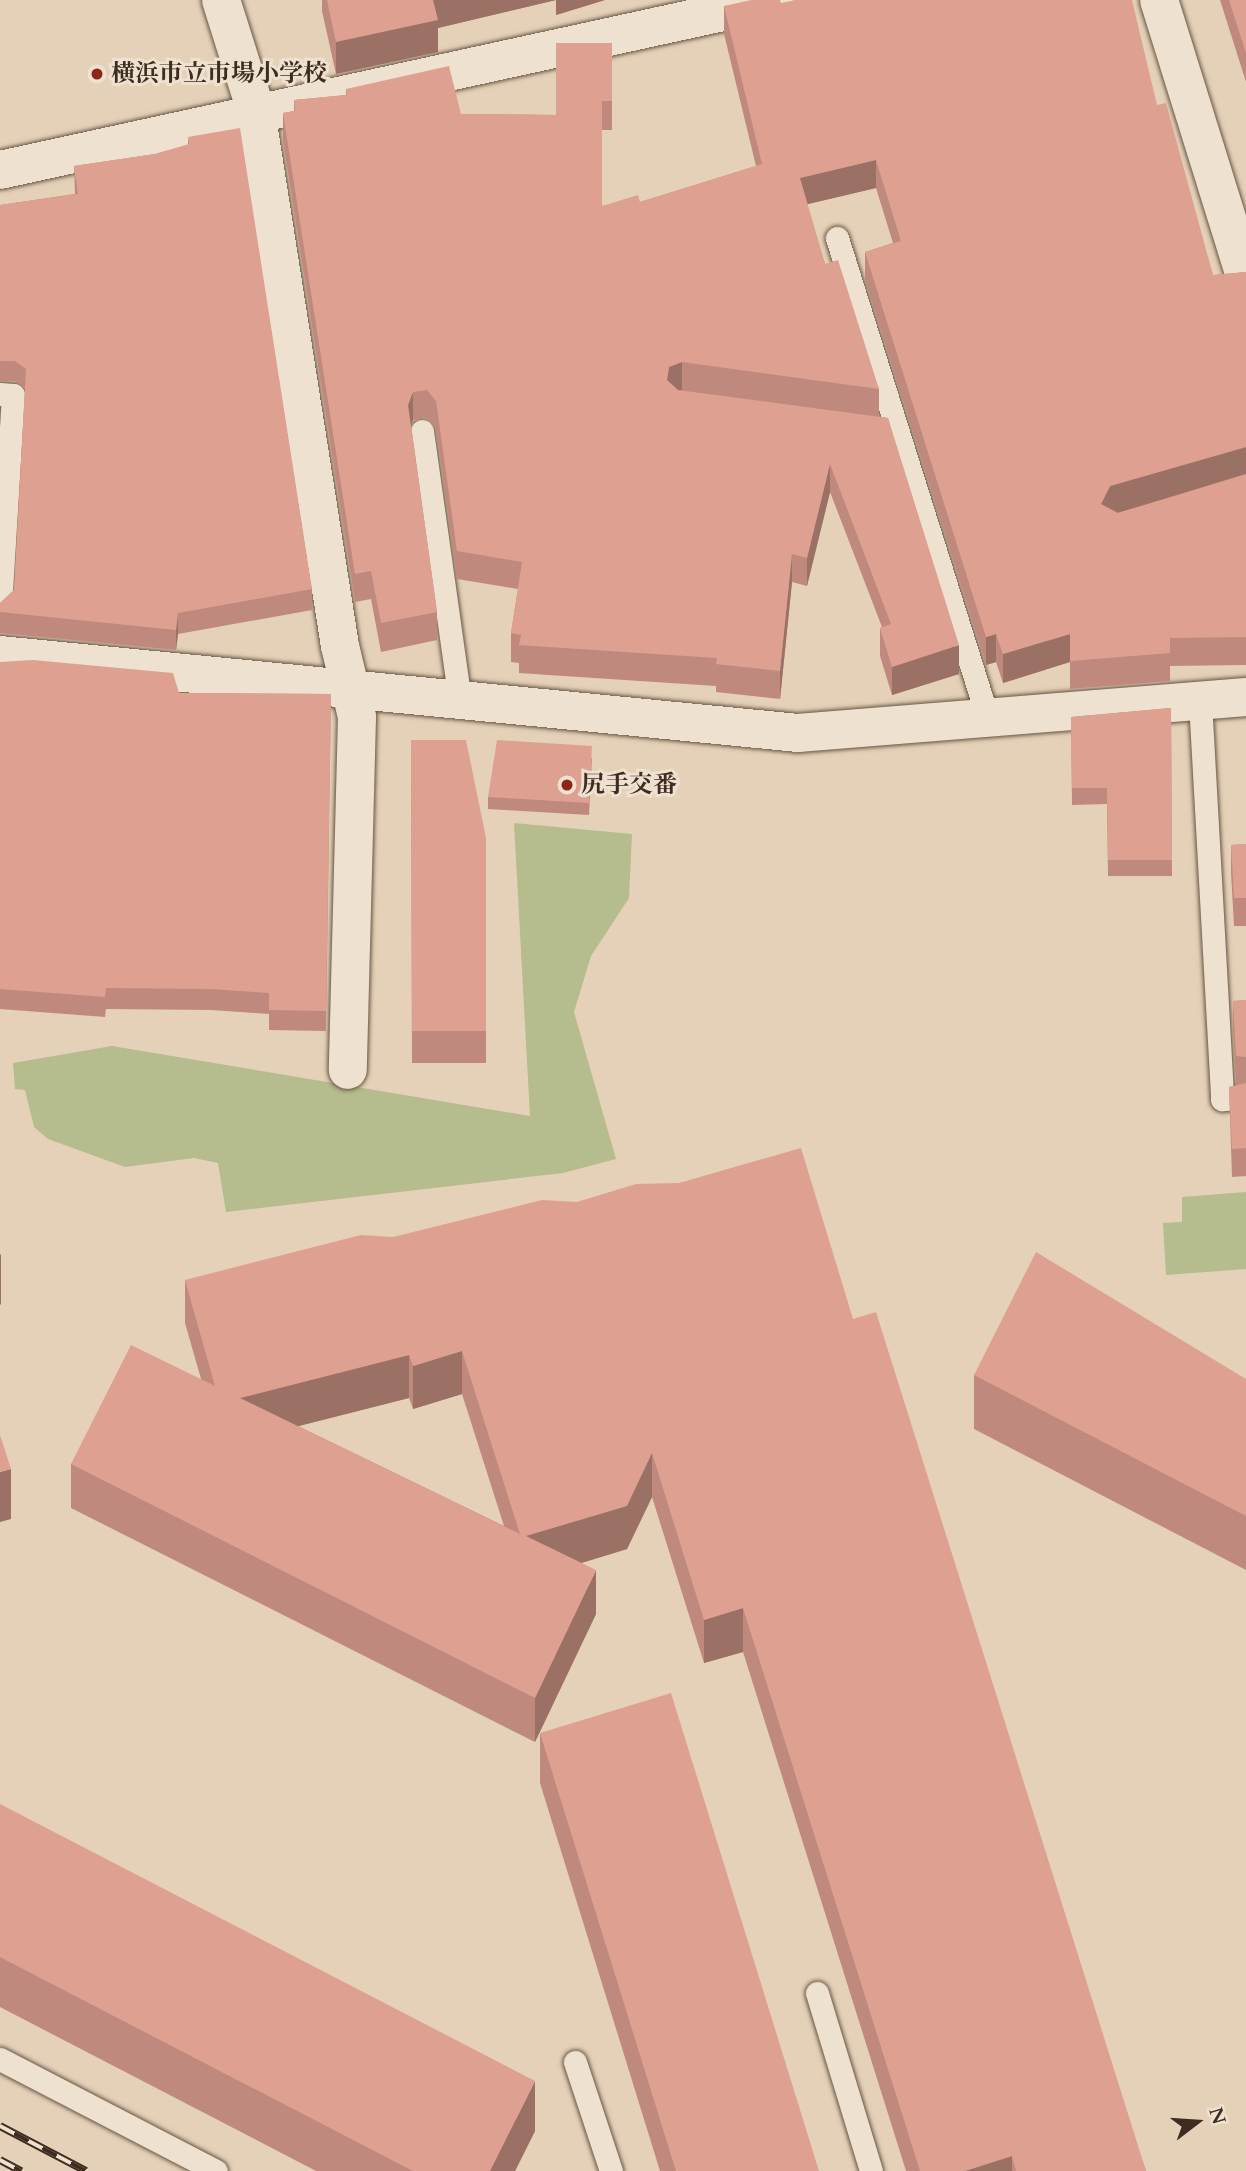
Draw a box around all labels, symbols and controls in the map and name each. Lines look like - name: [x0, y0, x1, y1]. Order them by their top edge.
- place label: 横浜市立市場小学校: [111, 60, 327, 88]
- marker: 横浜市立市場小学校: [89, 66, 105, 82]
- place label: 尻手交番: [581, 771, 677, 799]
- marker: 尻手交番: [559, 777, 575, 793]
- north arrow: [1162, 2087, 1232, 2157]
- text: N: [1202, 2104, 1232, 2128]

